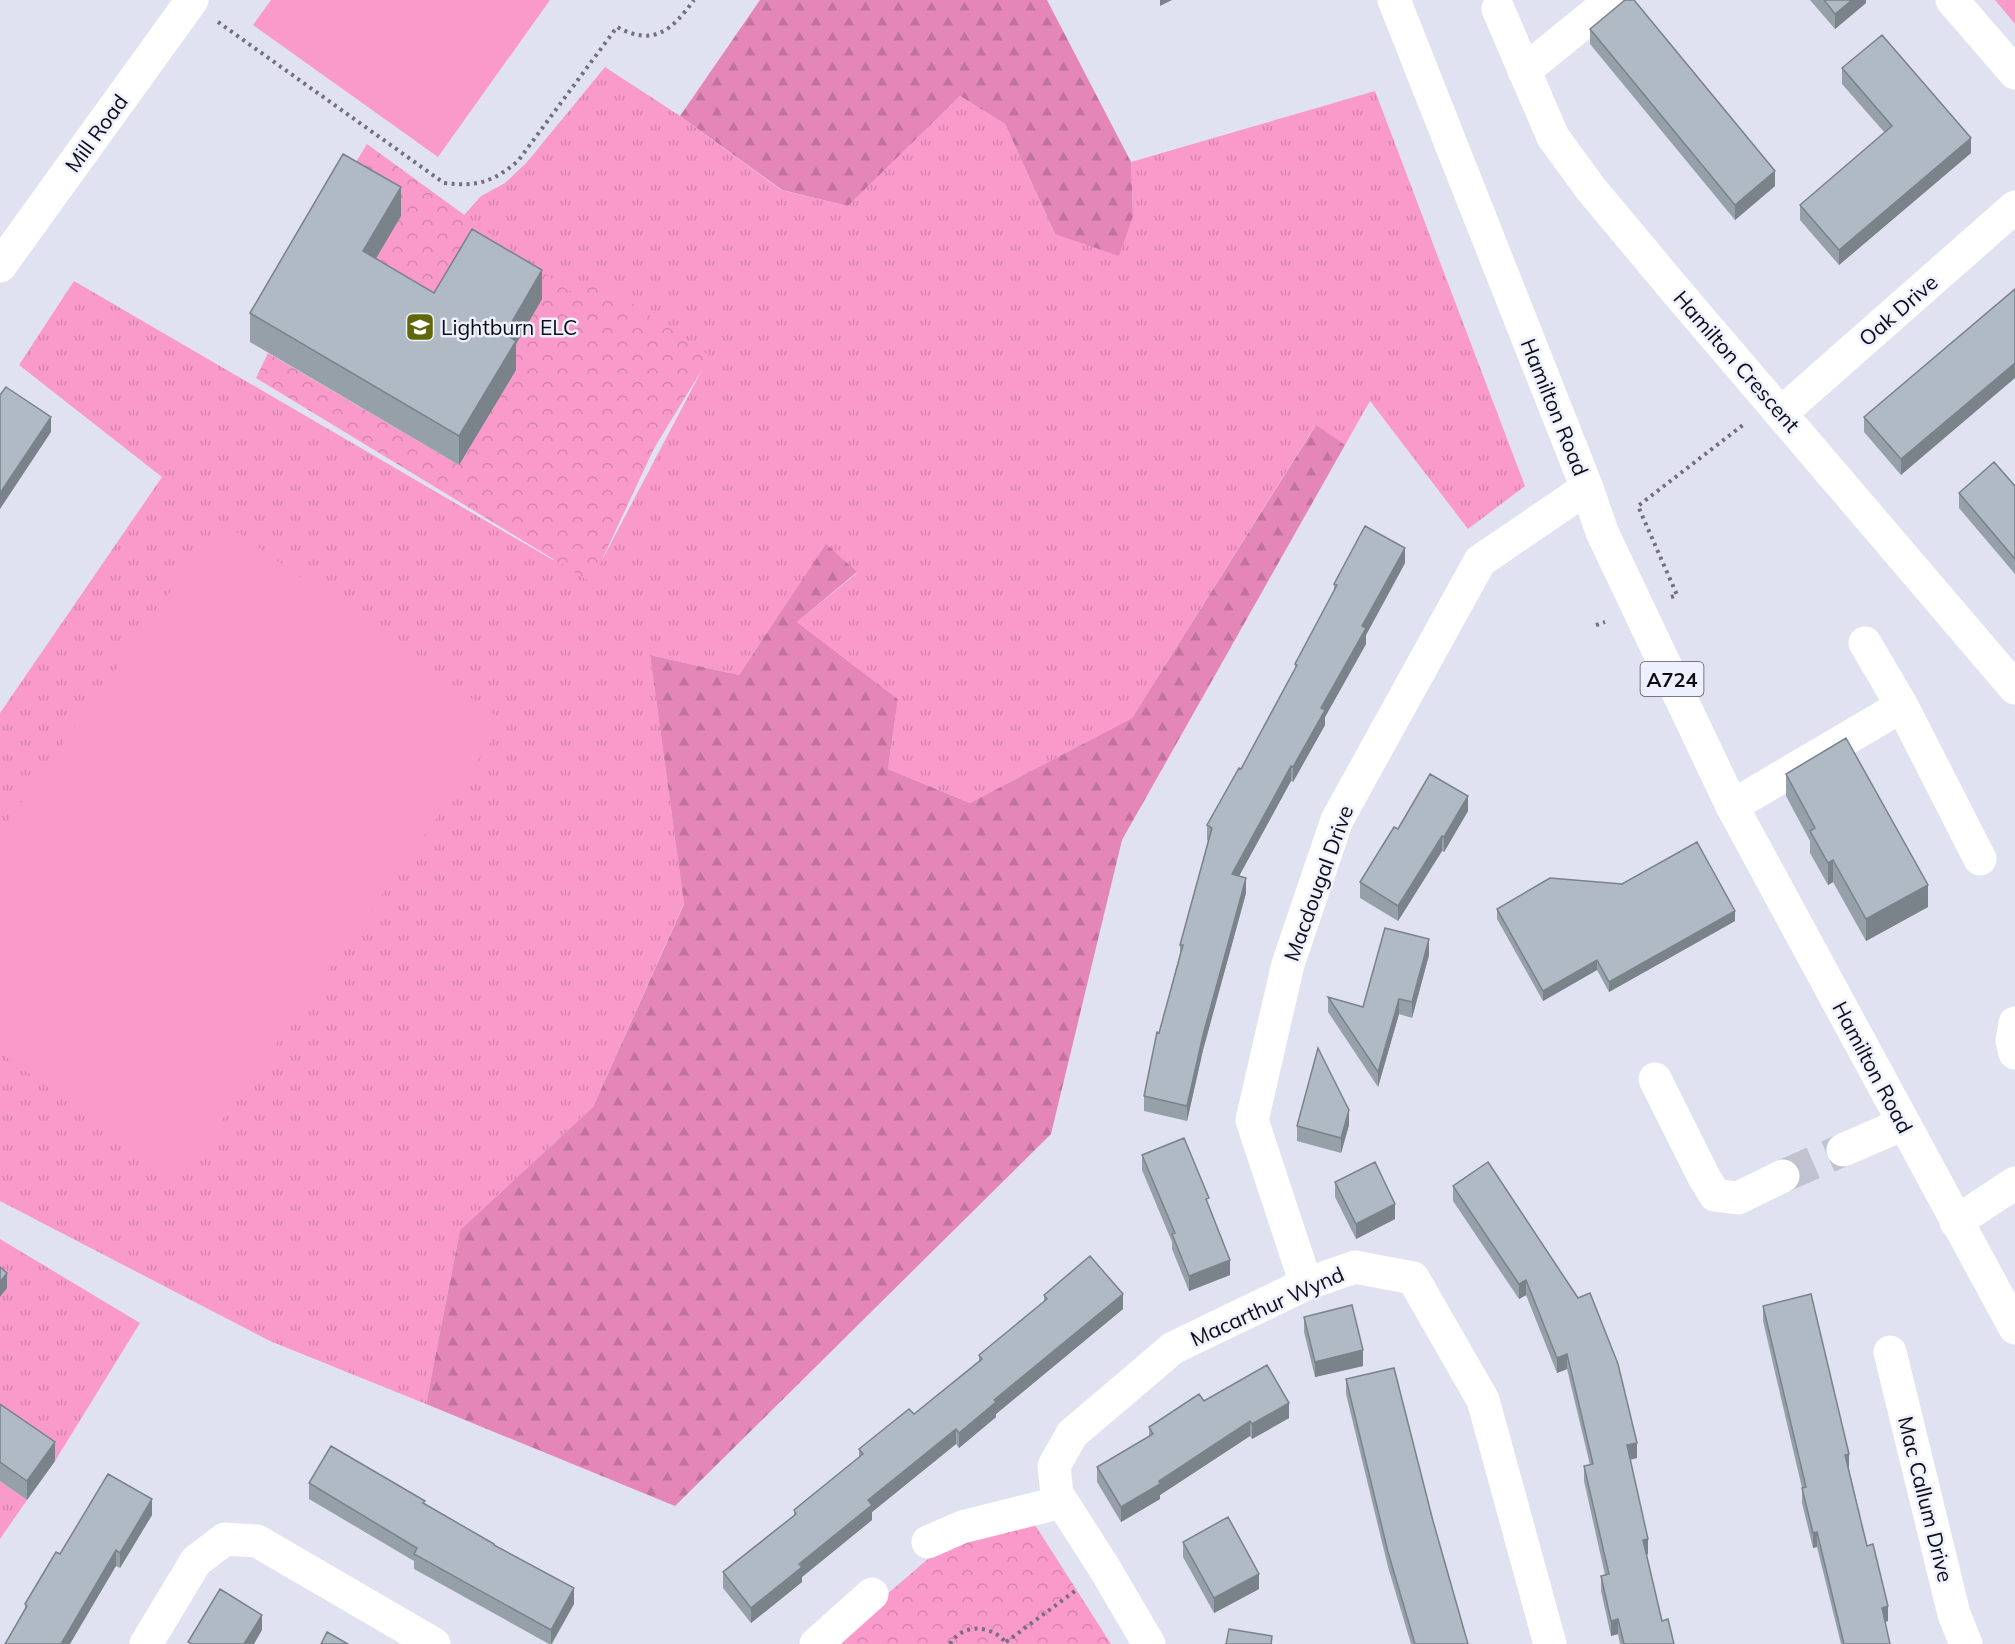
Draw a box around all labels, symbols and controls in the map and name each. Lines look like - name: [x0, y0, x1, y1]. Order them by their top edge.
- street label: Mill Road: [59, 89, 133, 177]
- street label: Oak Drive: [1853, 269, 1943, 351]
- street label: Hamilton Crescent: [1668, 285, 1806, 437]
- school or university icon: Lightburn ELC: [404, 311, 436, 343]
- place label: Lightburn ELC: [441, 314, 577, 340]
- street label: Hamilton Road: [1516, 335, 1594, 479]
- road number: A724: [1640, 662, 1704, 696]
- street label: Macdougal Drive: [1278, 802, 1358, 964]
- street label: Hamilton Road: [1827, 997, 1919, 1137]
- street label: Macarthur Wynd: [1186, 1260, 1348, 1352]
- street label: Mac Callum Drive: [1893, 1413, 1959, 1585]

